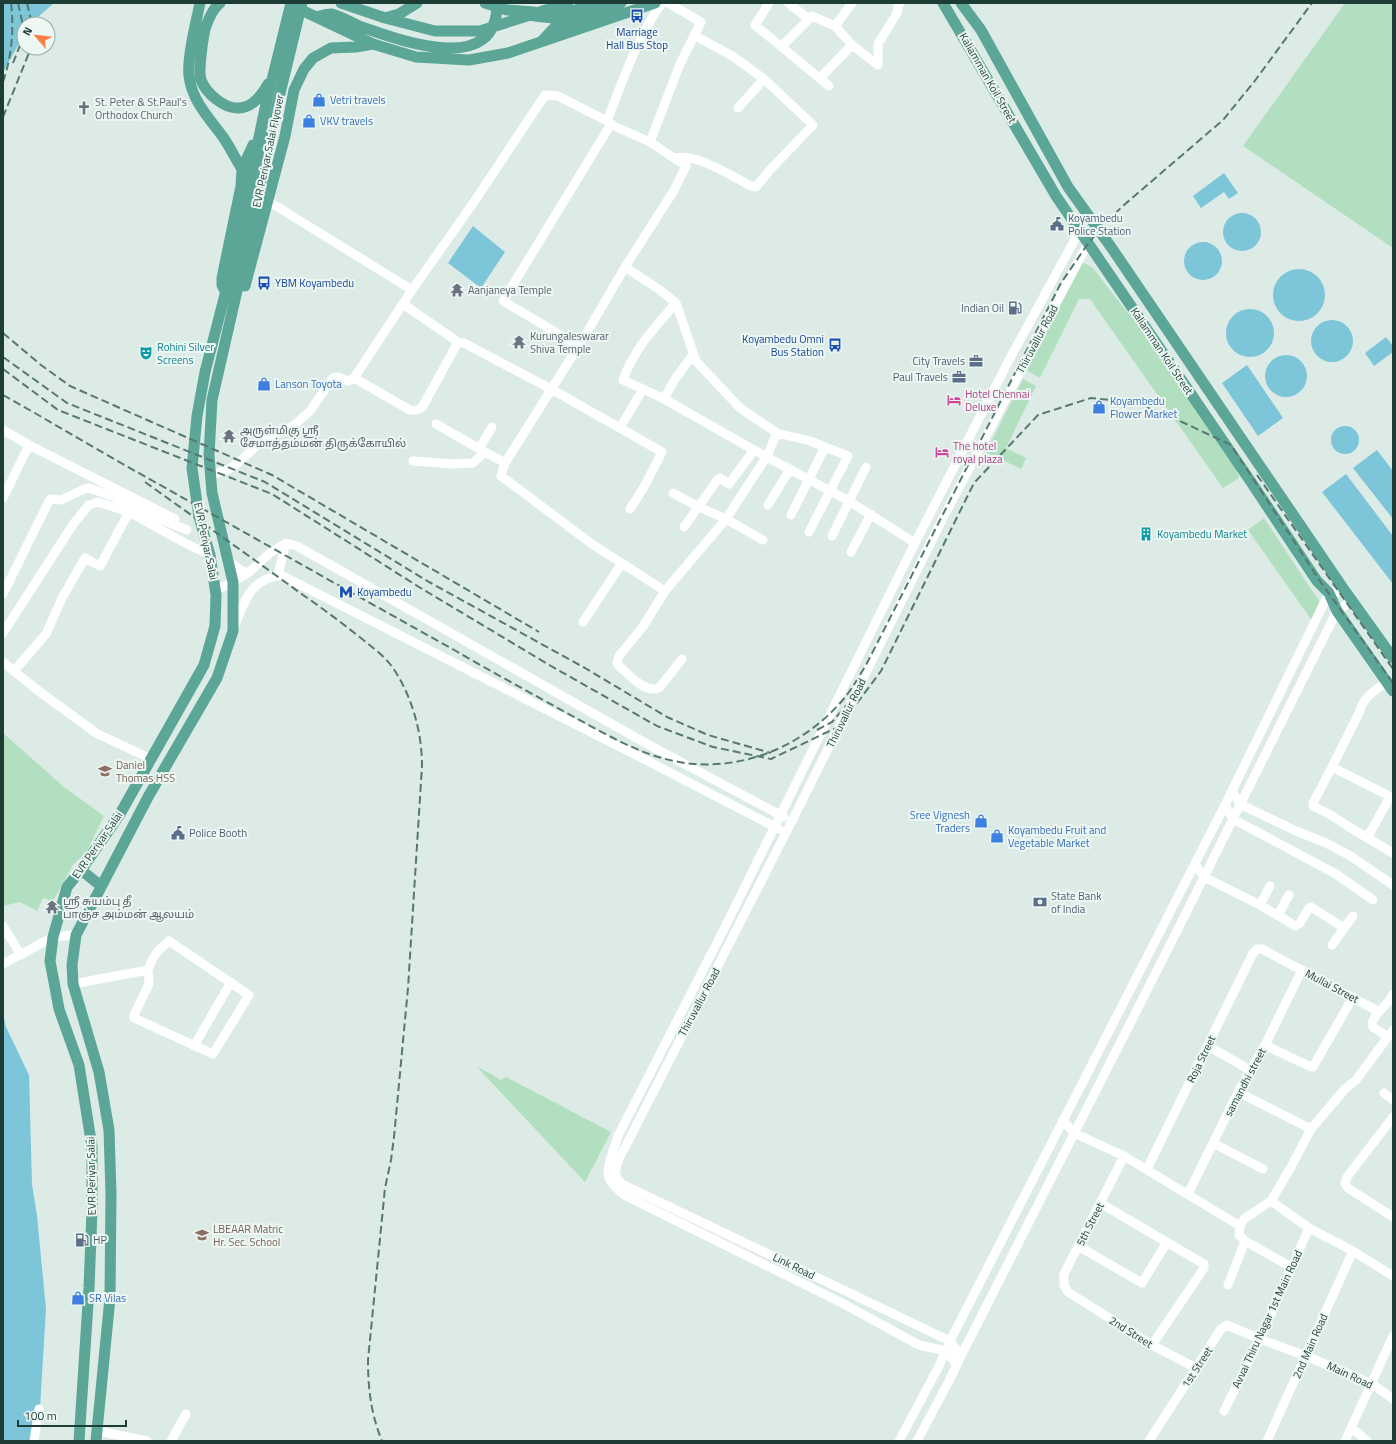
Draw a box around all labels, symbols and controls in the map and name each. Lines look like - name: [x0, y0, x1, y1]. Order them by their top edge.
- bus stop icon: Marriage Hall Bus Stop: [629, 8, 645, 24]
- north arrow: [16, 16, 56, 56]
- text: N: [18, 24, 36, 38]
- place label: Marriage Hall Bus Stop: [606, 24, 668, 53]
- street label: Kaliamman Koil Street: [956, 30, 1021, 126]
- shop icon: Vetri travels: [311, 92, 327, 108]
- place label: Vetri travels: [330, 92, 386, 108]
- street label: EVR Periyar Salai Flyover: [248, 93, 288, 209]
- place label: St. Peter & St.Paul's Orthodox Church: [95, 94, 187, 123]
- church icon: St. Peter & St.Paul's Orthodox Church: [76, 100, 92, 116]
- shop icon: VKV travels: [301, 113, 317, 129]
- place label: VKV travels: [320, 113, 373, 129]
- place label: Koyambedu Police Station: [1068, 210, 1131, 239]
- public building icon: Koyambedu Police Station: [1049, 216, 1065, 232]
- bus stop icon: YBM Koyambedu: [256, 275, 272, 291]
- place label: YBM Koyambedu: [275, 275, 354, 291]
- temple icon: Aanjaneya Temple: [449, 282, 465, 298]
- place label: Aanjaneya Temple: [468, 282, 552, 298]
- place label: Indian Oil: [961, 300, 1004, 316]
- fuel station icon: Indian Oil: [1007, 300, 1023, 316]
- street label: Thiruvallur Road: [1012, 302, 1062, 376]
- street label: Kaliamman Koil Street: [1127, 304, 1197, 398]
- place label: Kurungaleswarar Shiva Temple: [530, 328, 609, 357]
- place label: Koyambedu Omni Bus Station: [742, 331, 824, 360]
- temple icon: Kurungaleswarar Shiva Temple: [511, 334, 527, 350]
- bus stop icon: Koyambedu Omni Bus Station: [827, 337, 843, 353]
- place label: Rohini Silver Screens: [157, 339, 214, 368]
- theatre icon: Rohini Silver Screens: [138, 345, 154, 361]
- place label: City Travels: [913, 353, 965, 369]
- office icon: City Travels: [968, 353, 984, 369]
- place label: Paul Travels: [893, 369, 948, 385]
- office icon: Paul Travels: [951, 369, 967, 385]
- shop icon: Lanson Toyota: [256, 376, 272, 392]
- place label: Lanson Toyota: [275, 376, 342, 392]
- place label: Hotel Chennai Deluxe: [965, 386, 1030, 415]
- hotel icon: Hotel Chennai Deluxe: [946, 392, 962, 408]
- place label: Koyambedu Flower Market: [1110, 393, 1177, 422]
- shop icon: Koyambedu Flower Market: [1091, 399, 1107, 415]
- place label: அருள்மிகு ஸ்ரீ சேமாத்தம்மன் திருக்கோயில்: [240, 422, 406, 451]
- temple icon: அருள்மிகு ஸ்ரீ சேமாத்தம்மன் திருக்கோயில்: [221, 428, 237, 444]
- place label: The hotel royal plaza: [953, 438, 1003, 467]
- hotel icon: The hotel royal plaza: [934, 444, 950, 460]
- street label: EVR Periyar Salai: [190, 501, 222, 581]
- building icon: Koyambedu Market: [1138, 526, 1154, 542]
- place label: Koyambedu Market: [1157, 526, 1247, 542]
- metro station icon: Koyambedu: [338, 584, 354, 600]
- place label: Koyambedu: [357, 584, 412, 600]
- street label: Thiruvallur Road: [822, 675, 870, 750]
- place label: Daniel Thomas HSS: [116, 757, 175, 786]
- school or university icon: Daniel Thomas HSS: [97, 763, 113, 779]
- place label: Sree Vignesh Traders: [910, 807, 970, 836]
- street label: EVR Periyar Salai: [68, 808, 126, 882]
- shop icon: Sree Vignesh Traders: [973, 813, 989, 829]
- place label: Koyambedu Fruit and Vegetable Market: [1008, 822, 1106, 851]
- public building icon: Police Booth: [170, 825, 186, 841]
- place label: Police Booth: [189, 825, 247, 841]
- shop icon: Koyambedu Fruit and Vegetable Market: [989, 828, 1005, 844]
- place label: State Bank of India: [1051, 888, 1102, 917]
- place label: ஶ்ரீ சுயம்பு தீ பாஞ்ச அம்மன் ஆலயம்: [63, 893, 194, 922]
- bank icon: State Bank of India: [1032, 894, 1048, 910]
- temple icon: ஶ்ரீ சுயம்பு தீ பாஞ்ச அம்மன் ஆலயம்: [44, 899, 60, 915]
- street label: Thiruvallur Road: [674, 965, 724, 1039]
- street label: Mullai Street: [1302, 965, 1362, 1007]
- street label: Roja Street: [1183, 1032, 1219, 1086]
- street label: samandhi street: [1220, 1045, 1270, 1119]
- street label: EVR Periyar Salai: [82, 1136, 100, 1216]
- street label: 5th Street: [1072, 1199, 1108, 1248]
- place label: LBEAAR Matric Hr. Sec. School: [213, 1221, 283, 1250]
- school or university icon: LBEAAR Matric Hr. Sec. School: [194, 1227, 210, 1243]
- fuel station icon: HP: [74, 1232, 90, 1248]
- place label: HP: [93, 1232, 107, 1248]
- street label: Avvai Thiru Nagar 1st Main Road: [1228, 1247, 1306, 1391]
- street label: Link Road: [770, 1249, 818, 1283]
- shop icon: SR Vilas: [70, 1290, 86, 1306]
- place label: SR Vilas: [89, 1290, 126, 1306]
- street label: 2nd Main Road: [1289, 1311, 1332, 1381]
- street label: 2nd Street: [1106, 1312, 1156, 1352]
- street label: 1st Street: [1178, 1343, 1216, 1391]
- street label: Main Road: [1324, 1357, 1376, 1393]
- scale bar: [18, 1402, 126, 1428]
- text: 100 m: [24, 1406, 57, 1425]

